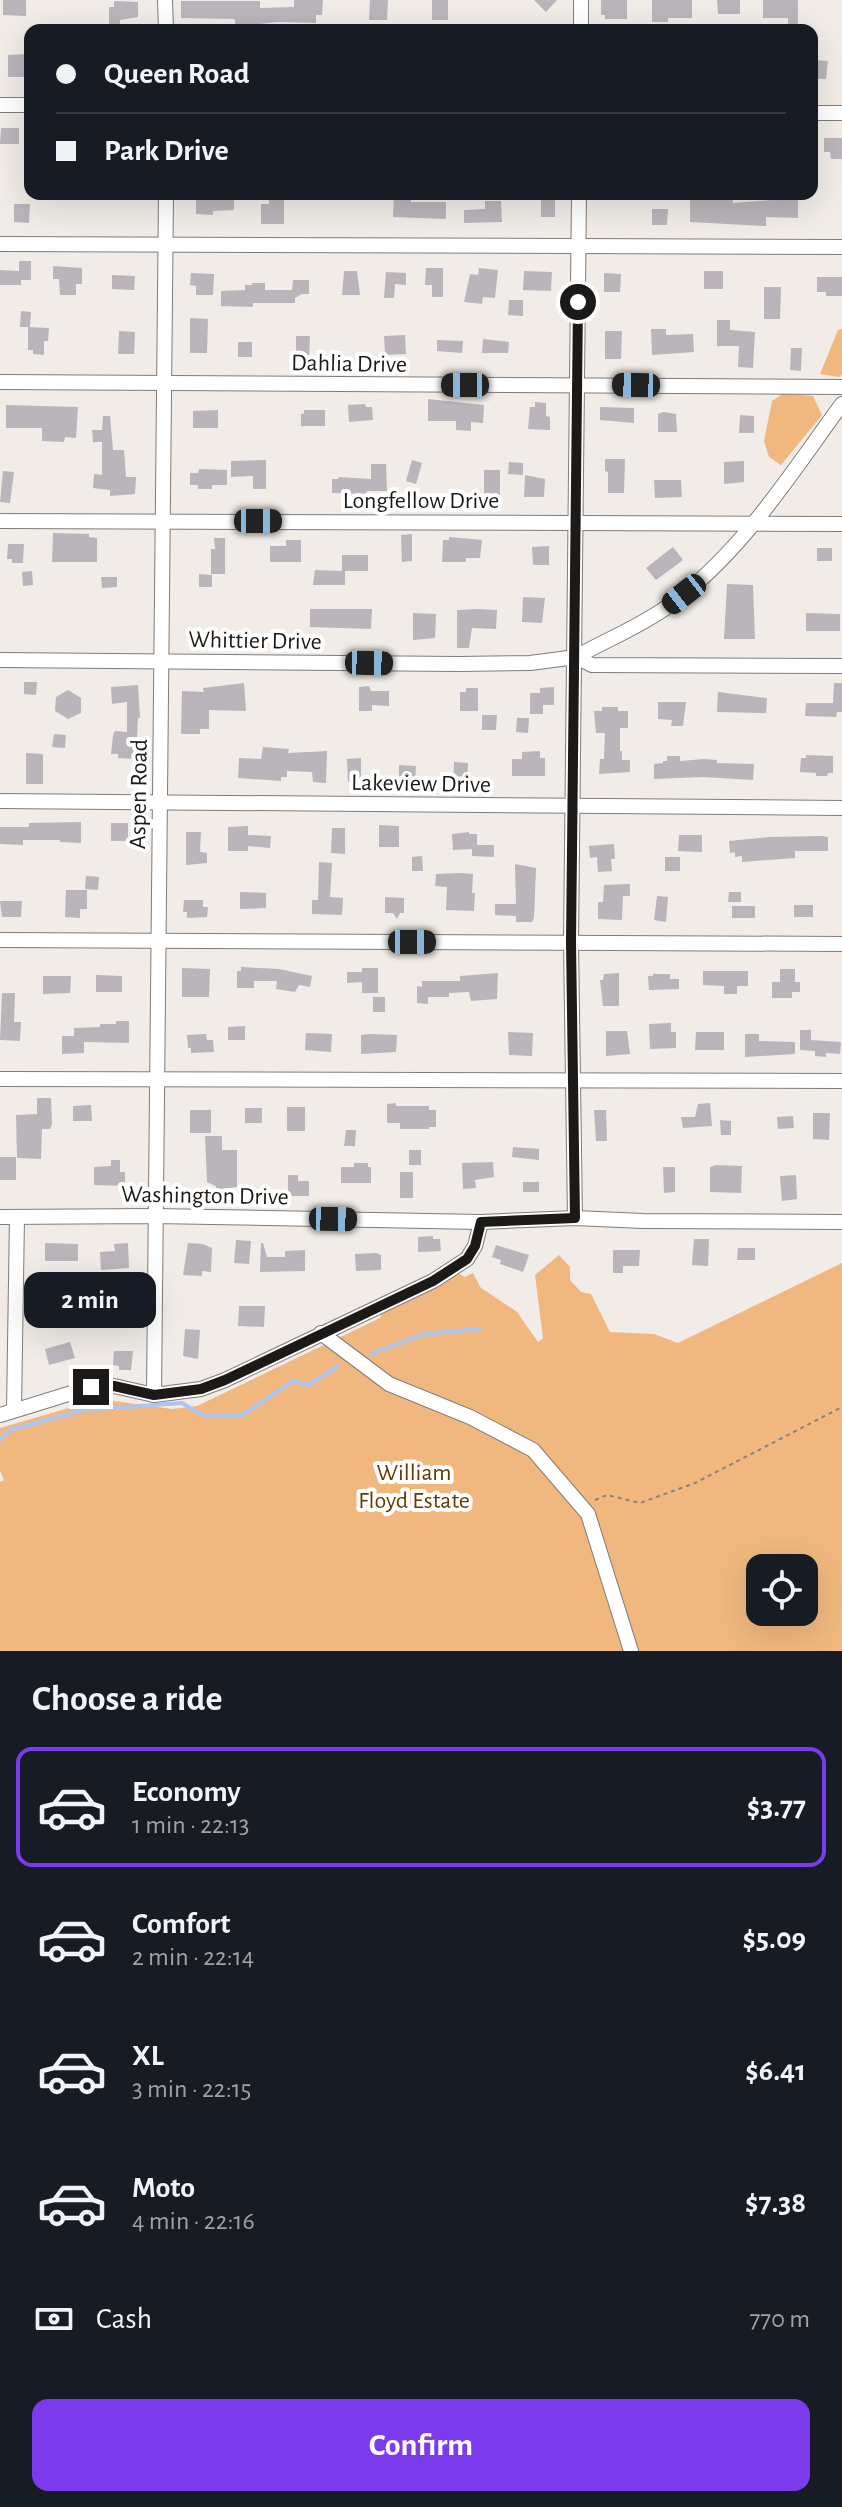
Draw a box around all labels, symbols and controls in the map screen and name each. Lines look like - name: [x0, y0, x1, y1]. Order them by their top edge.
- text: Queen Road: [104, 59, 250, 89]
- text: Park Drive: [104, 136, 229, 166]
- route start: [560, 284, 596, 320]
- street label: Dahlia Drive: [291, 351, 407, 377]
- car: [441, 373, 489, 397]
- car: [612, 373, 660, 397]
- street label: Longfellow Drive: [343, 489, 499, 513]
- car: [234, 509, 282, 533]
- car: [658, 570, 710, 618]
- street label: Whittier Drive: [188, 628, 322, 654]
- car: [345, 651, 393, 675]
- street label: Aspen Road: [126, 739, 152, 849]
- street label: Lakeview Drive: [351, 771, 491, 797]
- car: [388, 930, 436, 954]
- street label: Washington Drive: [121, 1183, 289, 1209]
- car: [309, 1207, 357, 1231]
- callout: 2 min: [25, 1271, 157, 1327]
- text: 2 min: [61, 1287, 119, 1313]
- route end: [73, 1369, 109, 1405]
- park label: William Floyd Estate: [358, 1461, 470, 1513]
- map controls: [746, 1554, 818, 1626]
- button: locate: [746, 1554, 818, 1626]
- text: Choose a ride: [32, 1681, 222, 1717]
- icon: car: [36, 1771, 108, 1843]
- text: Economy: [132, 1777, 241, 1807]
- text: $3.77: [747, 1792, 806, 1822]
- text: 1 min · 22:13: [132, 1812, 250, 1838]
- icon: car: [36, 1903, 108, 1975]
- text: Comfort: [132, 1909, 231, 1939]
- text: $5.09: [743, 1924, 806, 1954]
- text: 2 min · 22:14: [132, 1944, 254, 1970]
- icon: car: [36, 2035, 108, 2107]
- text: XL: [132, 2041, 164, 2071]
- text: $6.41: [745, 2056, 806, 2086]
- text: 3 min · 22:15: [132, 2076, 251, 2102]
- icon: car: [36, 2167, 108, 2239]
- text: Moto: [132, 2173, 195, 2203]
- text: $7.38: [745, 2188, 806, 2218]
- text: 4 min · 22:16: [132, 2208, 255, 2234]
- icon: cash: [32, 2297, 76, 2341]
- text: Cash: [96, 2304, 152, 2334]
- text: 770 m: [749, 2306, 810, 2332]
- button: Confirm: [32, 2399, 810, 2491]

